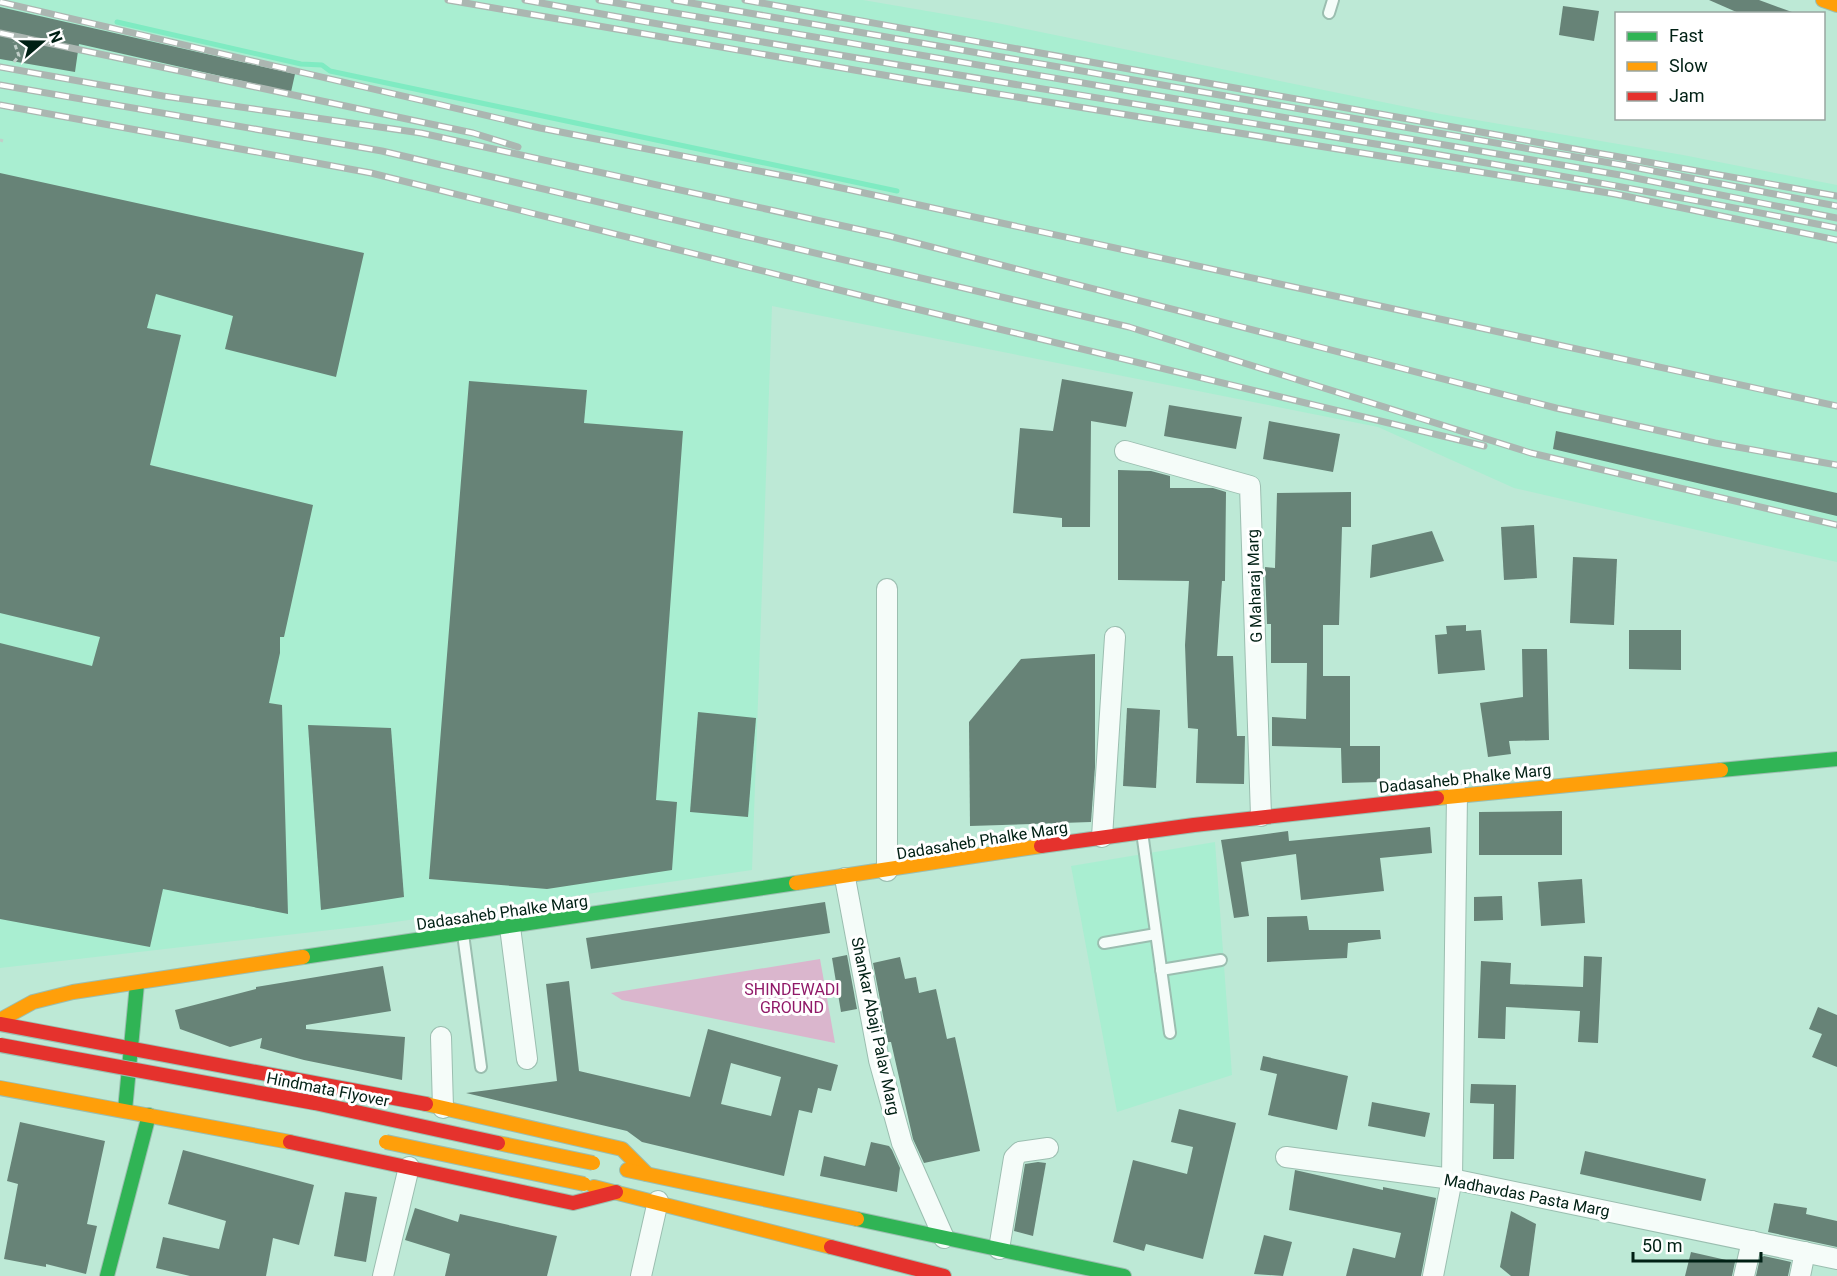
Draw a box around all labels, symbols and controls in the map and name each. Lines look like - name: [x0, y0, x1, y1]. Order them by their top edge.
- north arrow: [12, 12, 72, 72]
- legend: [1615, 12, 1825, 120]
- text: Fast: [1669, 25, 1704, 46]
- text: N: [45, 28, 66, 46]
- text: Slow: [1669, 55, 1708, 76]
- text: Jam: [1669, 85, 1705, 106]
- street label: G Maharaj Marg: [1243, 529, 1266, 643]
- street label: Dadasaheb Phalke Marg: [1378, 760, 1552, 797]
- street label: Dadasaheb Phalke Marg: [895, 818, 1069, 863]
- street label: Dadasaheb Phalke Marg: [415, 891, 589, 934]
- street label: Shankar Abaji Palav Marg: [847, 935, 904, 1117]
- park label: SHINDEWADI GROUND: [744, 980, 840, 1017]
- street label: Hindmata Flyover: [265, 1068, 391, 1111]
- street label: Madhavdas Pasta Marg: [1442, 1170, 1611, 1221]
- scale bar: [1633, 1225, 1760, 1263]
- text: 50 m: [1642, 1235, 1682, 1256]

